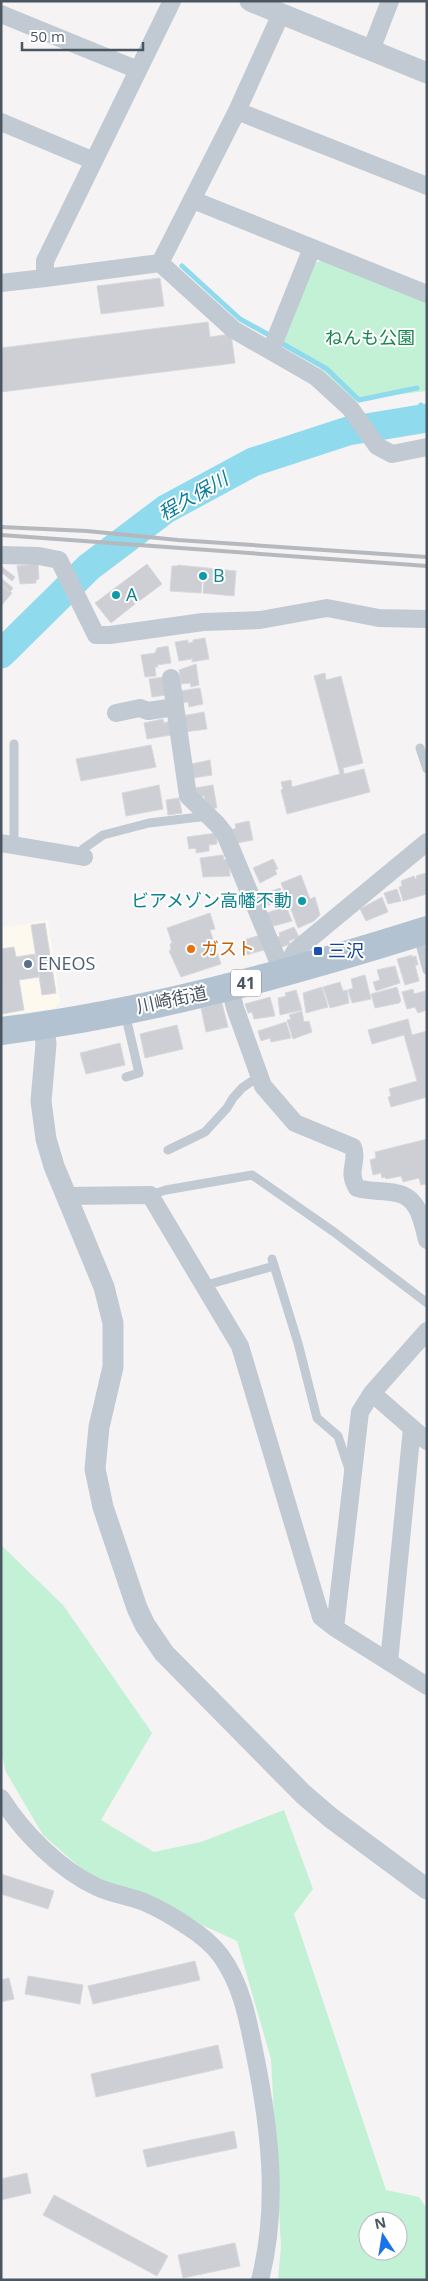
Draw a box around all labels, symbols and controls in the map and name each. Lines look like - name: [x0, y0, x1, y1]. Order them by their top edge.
- scale bar: [22, 20, 144, 52]
- text: 50 m: [30, 26, 65, 46]
- park label: ねんも公園: [325, 325, 415, 349]
- water label: 程久保川: [154, 465, 234, 526]
- place label: B: [213, 563, 225, 587]
- marker: B: [197, 570, 209, 582]
- place label: A: [126, 582, 138, 606]
- marker: A: [110, 589, 122, 601]
- place label: ビアメゾン高幡不動: [131, 888, 292, 912]
- marker: ビアメゾン高幡不動: [296, 895, 308, 907]
- place label: ガスト: [201, 936, 255, 960]
- place label: 三沢: [328, 938, 364, 962]
- marker: ガスト: [185, 943, 197, 955]
- marker: 三沢: [312, 945, 324, 957]
- place label: ENEOS: [38, 951, 96, 975]
- marker: ENEOS: [22, 958, 34, 970]
- road number: 41: [231, 970, 261, 996]
- street label: 川崎街道: [134, 980, 210, 1018]
- north arrow: [358, 2211, 408, 2261]
- text: N: [373, 2212, 388, 2233]

